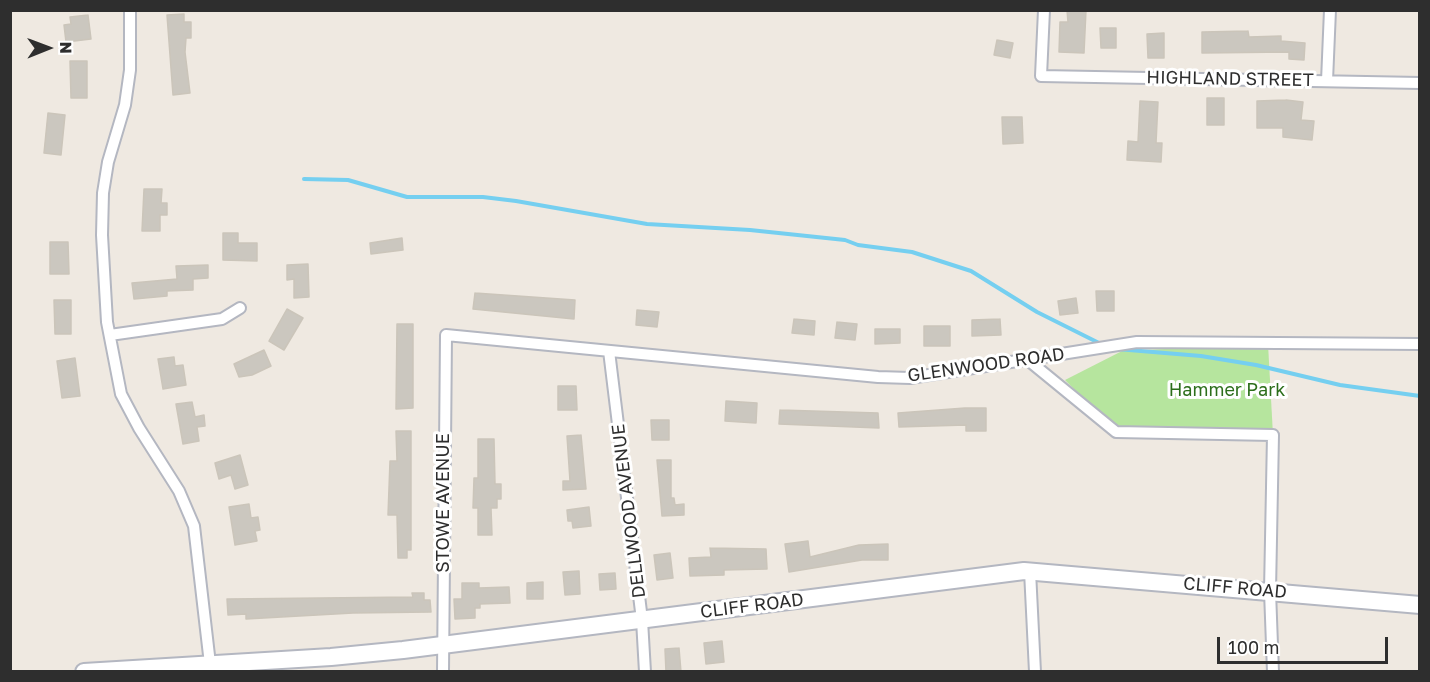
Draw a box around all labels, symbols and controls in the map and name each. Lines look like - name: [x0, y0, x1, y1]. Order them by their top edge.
- north arrow: [18, 18, 78, 78]
- text: N: [56, 41, 76, 54]
- street label: HIGHLAND STREET: [1146, 67, 1314, 91]
- street label: GLENWOOD ROAD: [906, 343, 1066, 387]
- park label: Hammer Park: [1169, 379, 1285, 401]
- street label: DELLWOOD AVENUE: [608, 423, 650, 599]
- street label: STOWE AVENUE: [432, 433, 454, 573]
- street label: CLIFF ROAD: [1182, 573, 1288, 603]
- street label: CLIFF ROAD: [699, 589, 805, 623]
- scale bar: [1220, 625, 1391, 663]
- text: 100 m: [1228, 636, 1279, 658]

